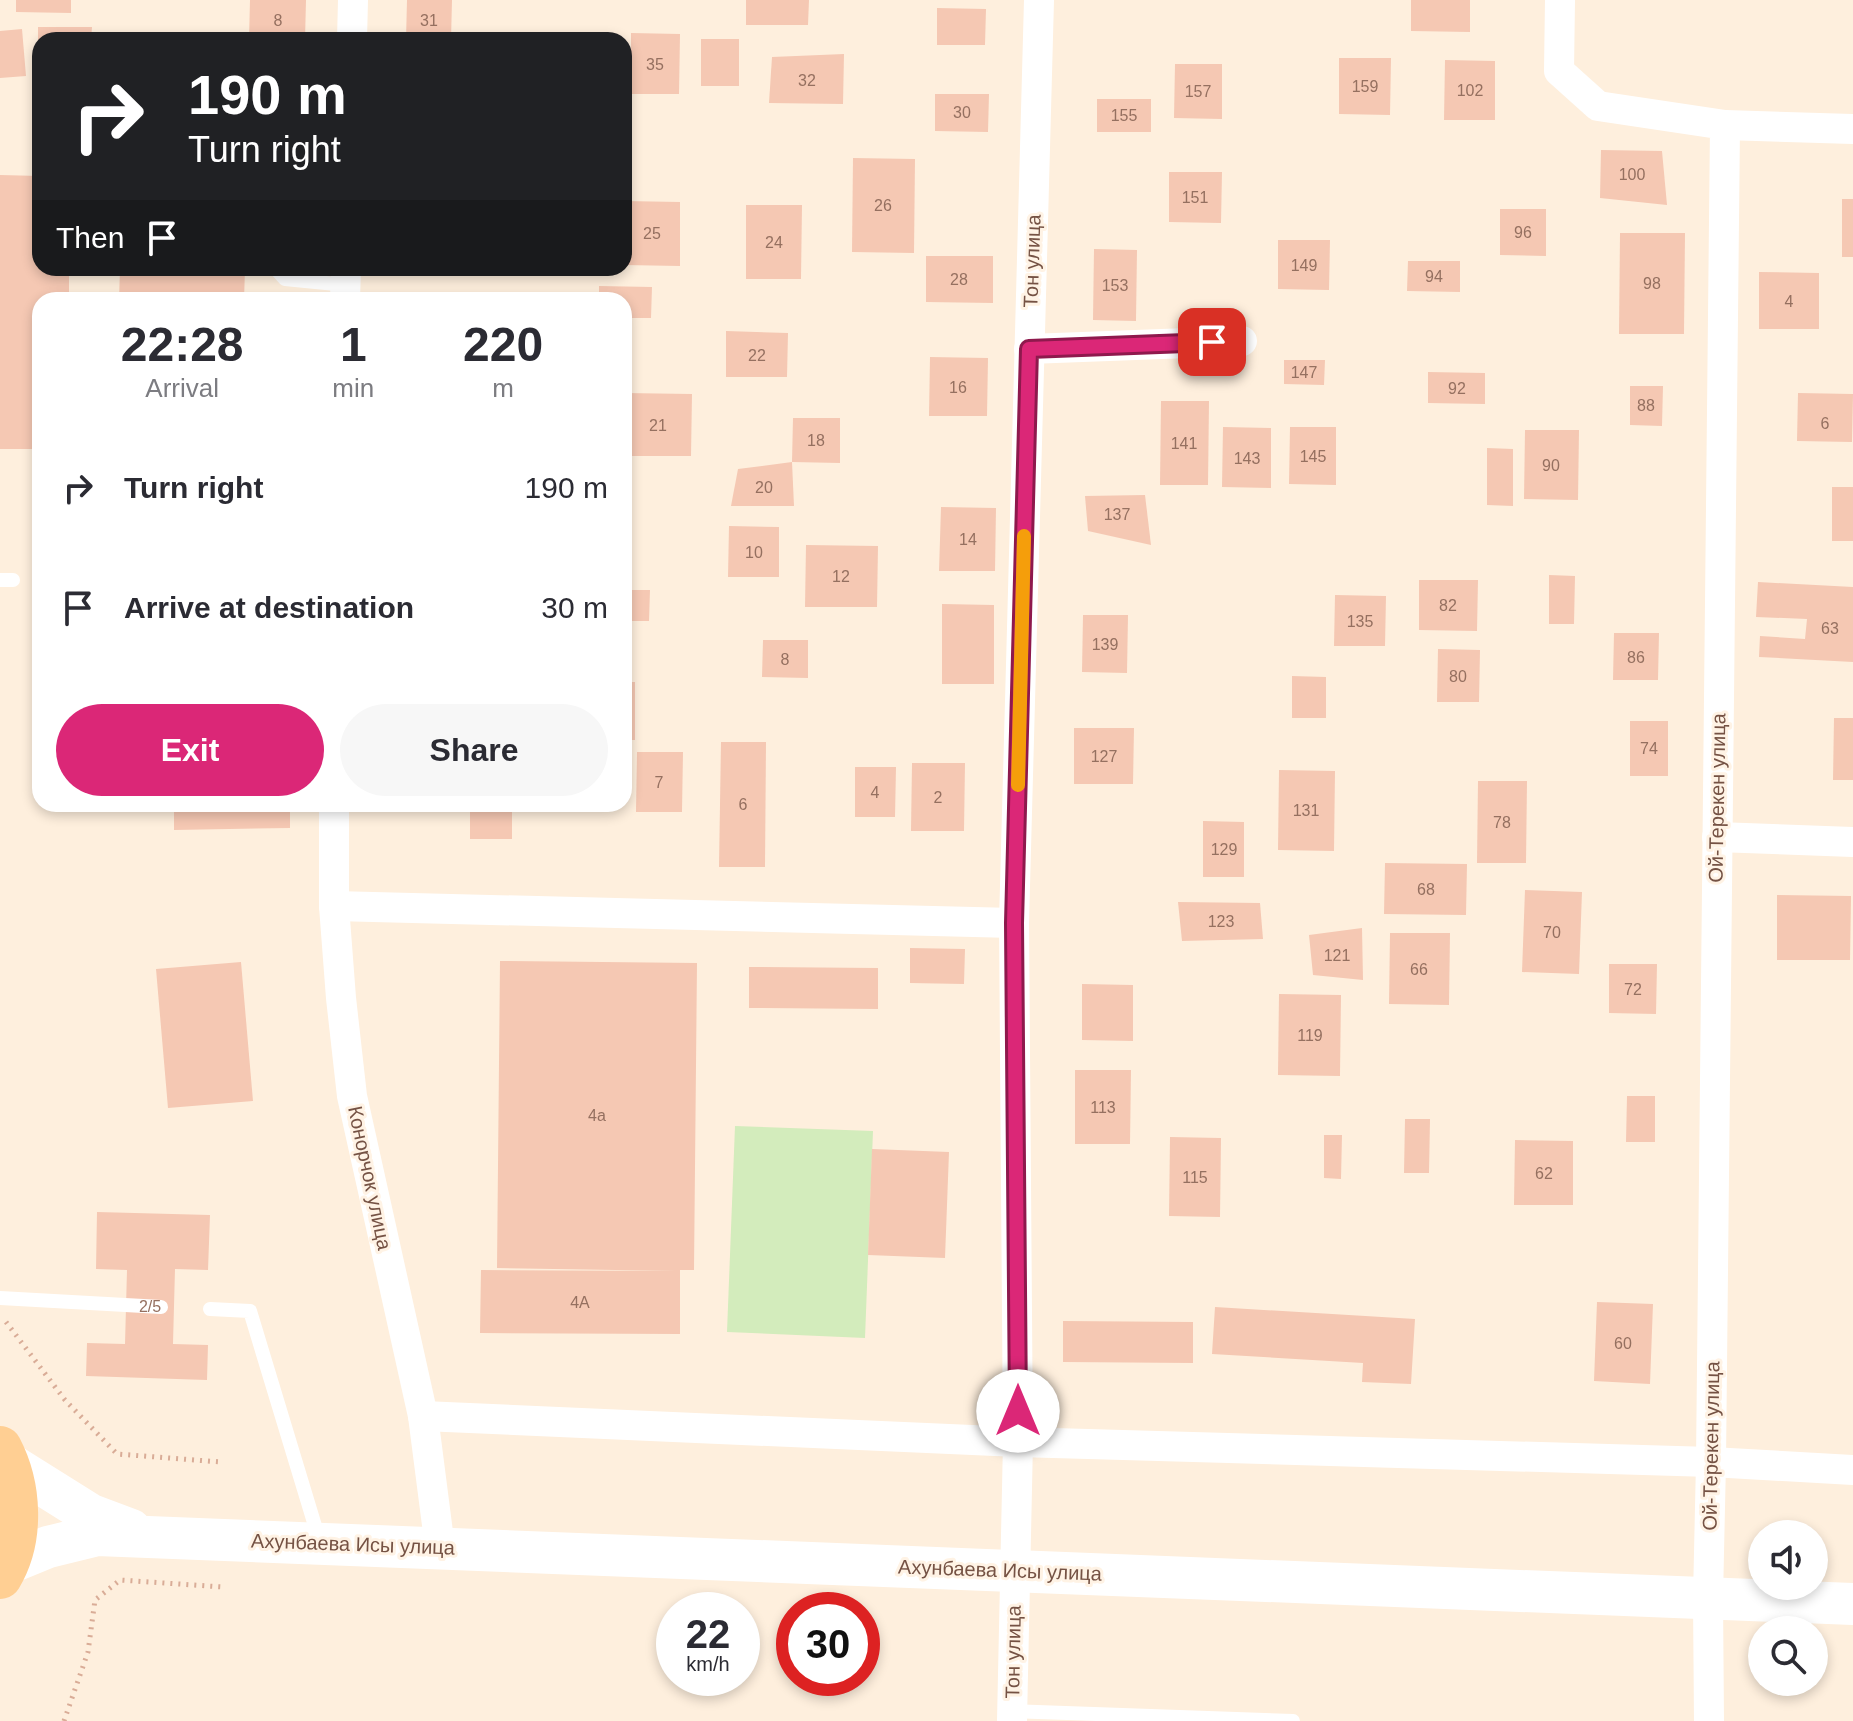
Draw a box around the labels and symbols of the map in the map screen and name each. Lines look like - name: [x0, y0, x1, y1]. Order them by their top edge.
- house number: 8: [274, 12, 283, 29]
- house number: 31: [420, 12, 438, 29]
- house number: 35: [646, 56, 664, 73]
- house number: 32: [798, 72, 816, 89]
- house number: 159: [1352, 78, 1378, 95]
- house number: 102: [1457, 82, 1483, 99]
- house number: 157: [1185, 83, 1211, 100]
- house number: 30: [953, 104, 971, 121]
- house number: 155: [1111, 107, 1137, 124]
- house number: 100: [1619, 166, 1645, 183]
- house number: 151: [1182, 189, 1208, 206]
- house number: 26: [874, 197, 892, 214]
- street label: Тон улица: [1019, 213, 1045, 308]
- house number: 96: [1514, 224, 1532, 241]
- house number: 25: [643, 225, 661, 242]
- house number: 24: [765, 234, 783, 251]
- house number: 149: [1291, 257, 1317, 274]
- house number: 94: [1425, 268, 1443, 285]
- house number: 28: [950, 271, 968, 288]
- house number: 98: [1643, 275, 1661, 292]
- house number: 153: [1102, 277, 1128, 294]
- house number: 4: [1785, 293, 1794, 310]
- pin: [1178, 308, 1246, 376]
- house number: 22: [748, 347, 766, 364]
- house number: 147: [1291, 364, 1317, 381]
- house number: 16: [949, 379, 967, 396]
- house number: 92: [1448, 380, 1466, 397]
- house number: 88: [1637, 397, 1655, 414]
- house number: 6: [1821, 415, 1830, 432]
- house number: 21: [649, 417, 667, 434]
- house number: 18: [807, 432, 825, 449]
- house number: 141: [1171, 435, 1197, 452]
- house number: 145: [1300, 448, 1326, 465]
- house number: 143: [1234, 450, 1260, 467]
- house number: 90: [1542, 457, 1560, 474]
- house number: 20: [755, 479, 773, 496]
- house number: 137: [1104, 506, 1130, 523]
- house number: 14: [959, 531, 977, 548]
- house number: 10: [745, 544, 763, 561]
- house number: 12: [832, 568, 850, 585]
- house number: 82: [1439, 597, 1457, 614]
- house number: 135: [1347, 613, 1373, 630]
- house number: 63: [1821, 620, 1839, 637]
- house number: 139: [1092, 636, 1118, 653]
- house number: 86: [1627, 649, 1645, 666]
- house number: 8: [781, 651, 790, 668]
- house number: 80: [1449, 668, 1467, 685]
- street label: Ой-Терекен улица: [1705, 712, 1729, 883]
- house number: 74: [1640, 740, 1658, 757]
- house number: 127: [1091, 748, 1117, 765]
- house number: 7: [655, 774, 664, 791]
- house number: 4: [871, 784, 880, 801]
- house number: 2: [934, 789, 943, 806]
- house number: 6: [739, 796, 748, 813]
- house number: 131: [1293, 802, 1319, 819]
- house number: 78: [1493, 814, 1511, 831]
- house number: 129: [1211, 841, 1237, 858]
- house number: 68: [1417, 881, 1435, 898]
- house number: 123: [1208, 913, 1234, 930]
- house number: 70: [1543, 924, 1561, 941]
- house number: 121: [1324, 947, 1350, 964]
- house number: 66: [1410, 961, 1428, 978]
- house number: 72: [1624, 981, 1642, 998]
- house number: 119: [1297, 1027, 1323, 1044]
- house number: 113: [1090, 1099, 1116, 1116]
- street label: Конорчок улица: [344, 1104, 396, 1253]
- house number: 4а: [588, 1107, 606, 1124]
- house number: 62: [1535, 1165, 1553, 1182]
- house number: 115: [1182, 1169, 1208, 1186]
- house number: 4А: [570, 1294, 590, 1311]
- house number: 2/5: [139, 1298, 161, 1315]
- house number: 60: [1614, 1335, 1632, 1352]
- street label: Ой-Терекен улица: [1699, 1360, 1723, 1531]
- position arrow: [976, 1369, 1060, 1453]
- street label: Ахунбаева Исы улица: [251, 1529, 456, 1559]
- street label: Ахунбаева Исы улица: [898, 1555, 1103, 1585]
- speed limit sign: 30: [776, 1592, 880, 1696]
- street label: Тон улица: [1001, 1604, 1025, 1699]

